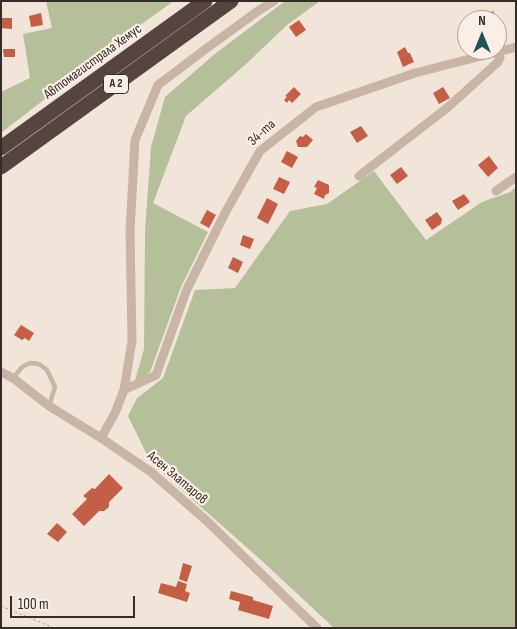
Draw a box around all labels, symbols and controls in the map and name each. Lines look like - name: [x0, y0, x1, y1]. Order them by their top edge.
- north arrow: [457, 10, 507, 60]
- text: N: [478, 12, 486, 29]
- street label: Автомагистрала Хемус: [41, 21, 145, 103]
- road number: A 2: [104, 74, 128, 94]
- street label: 34-та: [245, 116, 279, 150]
- street label: Асен Златаров: [143, 448, 211, 508]
- scale bar: [12, 586, 138, 618]
- text: 100 m: [18, 595, 49, 614]

